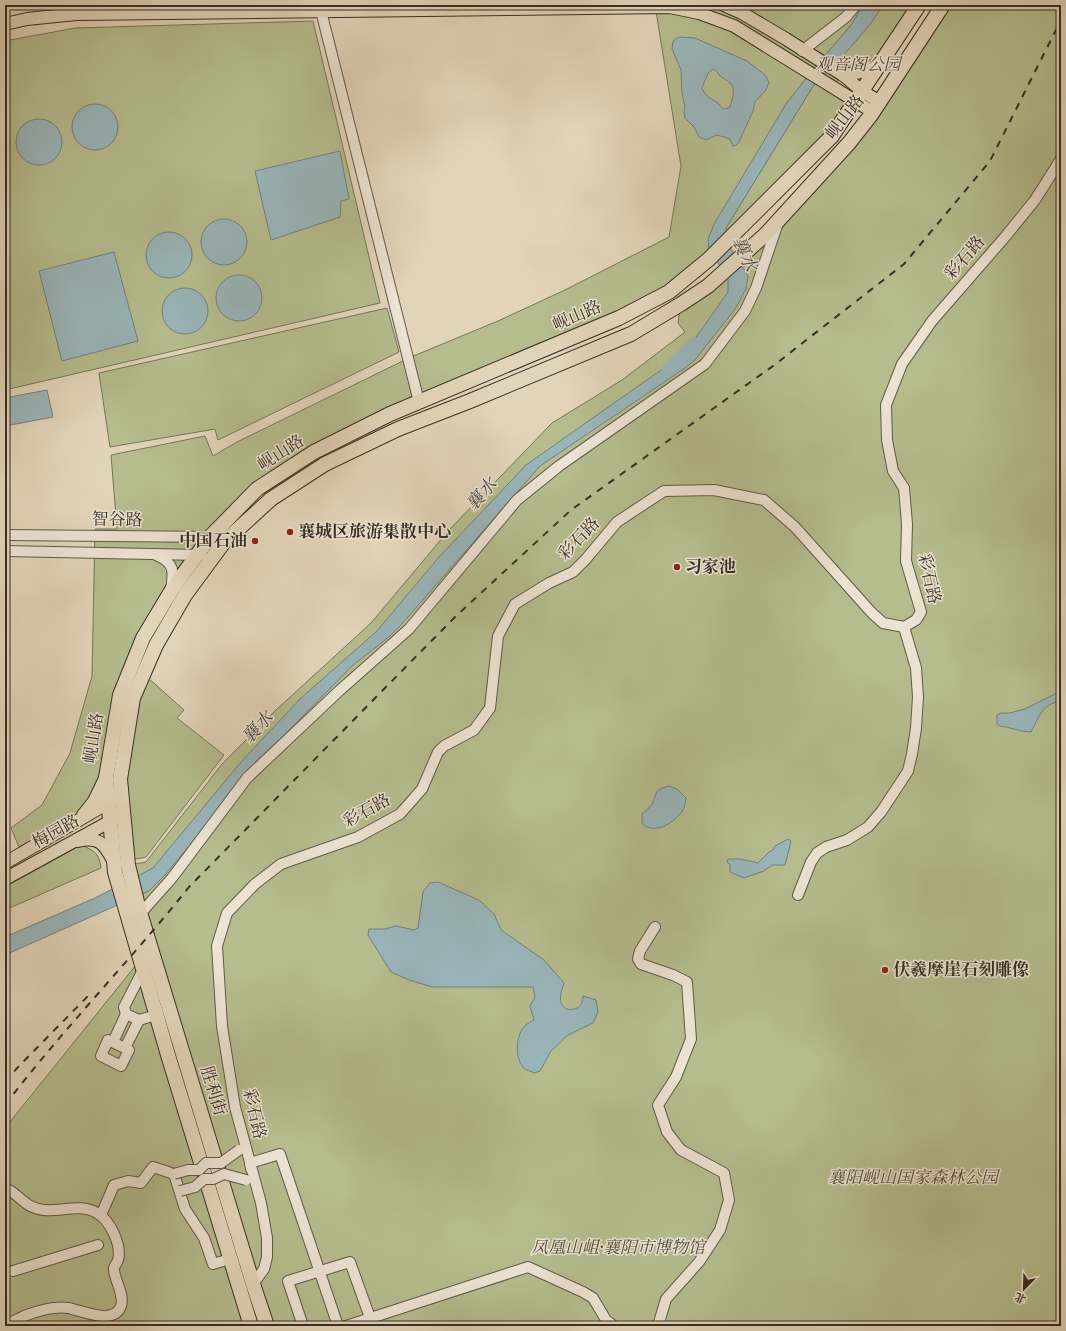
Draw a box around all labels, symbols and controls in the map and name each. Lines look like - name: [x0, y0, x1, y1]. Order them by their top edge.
- park label: 观音阁公园: [816, 54, 903, 76]
- street label: 岘山路: [821, 90, 869, 144]
- street label: 彩石路: [940, 232, 990, 284]
- water label: 襄水: [727, 233, 762, 277]
- street label: 岘山路: [549, 296, 605, 336]
- street label: 岘山路: [254, 430, 308, 476]
- water label: 襄水: [462, 473, 504, 516]
- street label: 智谷路: [91, 509, 143, 531]
- street label: 彩石路: [553, 513, 605, 565]
- place label: 襄城区旅游集散中心: [298, 521, 451, 543]
- marker: 襄城区旅游集散中心: [285, 527, 295, 537]
- place label: 中国石油: [179, 530, 247, 552]
- marker: 中国石油: [250, 536, 260, 546]
- street label: 彩石路: [913, 552, 945, 606]
- place label: 习家池: [685, 556, 736, 578]
- marker: 习家池: [672, 562, 682, 572]
- water label: 襄水: [238, 706, 280, 749]
- street label: 岘山路: [79, 711, 109, 765]
- street label: 彩石路: [339, 789, 395, 833]
- street label: 梅园路: [28, 810, 84, 854]
- place label: 伏羲摩崖石刻雕像: [893, 959, 1029, 981]
- marker: 伏羲摩崖石刻雕像: [880, 965, 890, 975]
- street label: 胜利街: [195, 1063, 231, 1119]
- street label: 彩石路: [238, 1087, 270, 1141]
- park label: 襄阳岘山国家森林公园: [828, 1167, 1001, 1189]
- park label: 凤凰山岨·襄阳市博物馆: [531, 1237, 708, 1259]
- north arrow: [1004, 1269, 1044, 1309]
- text: 北: [1013, 1289, 1028, 1306]

